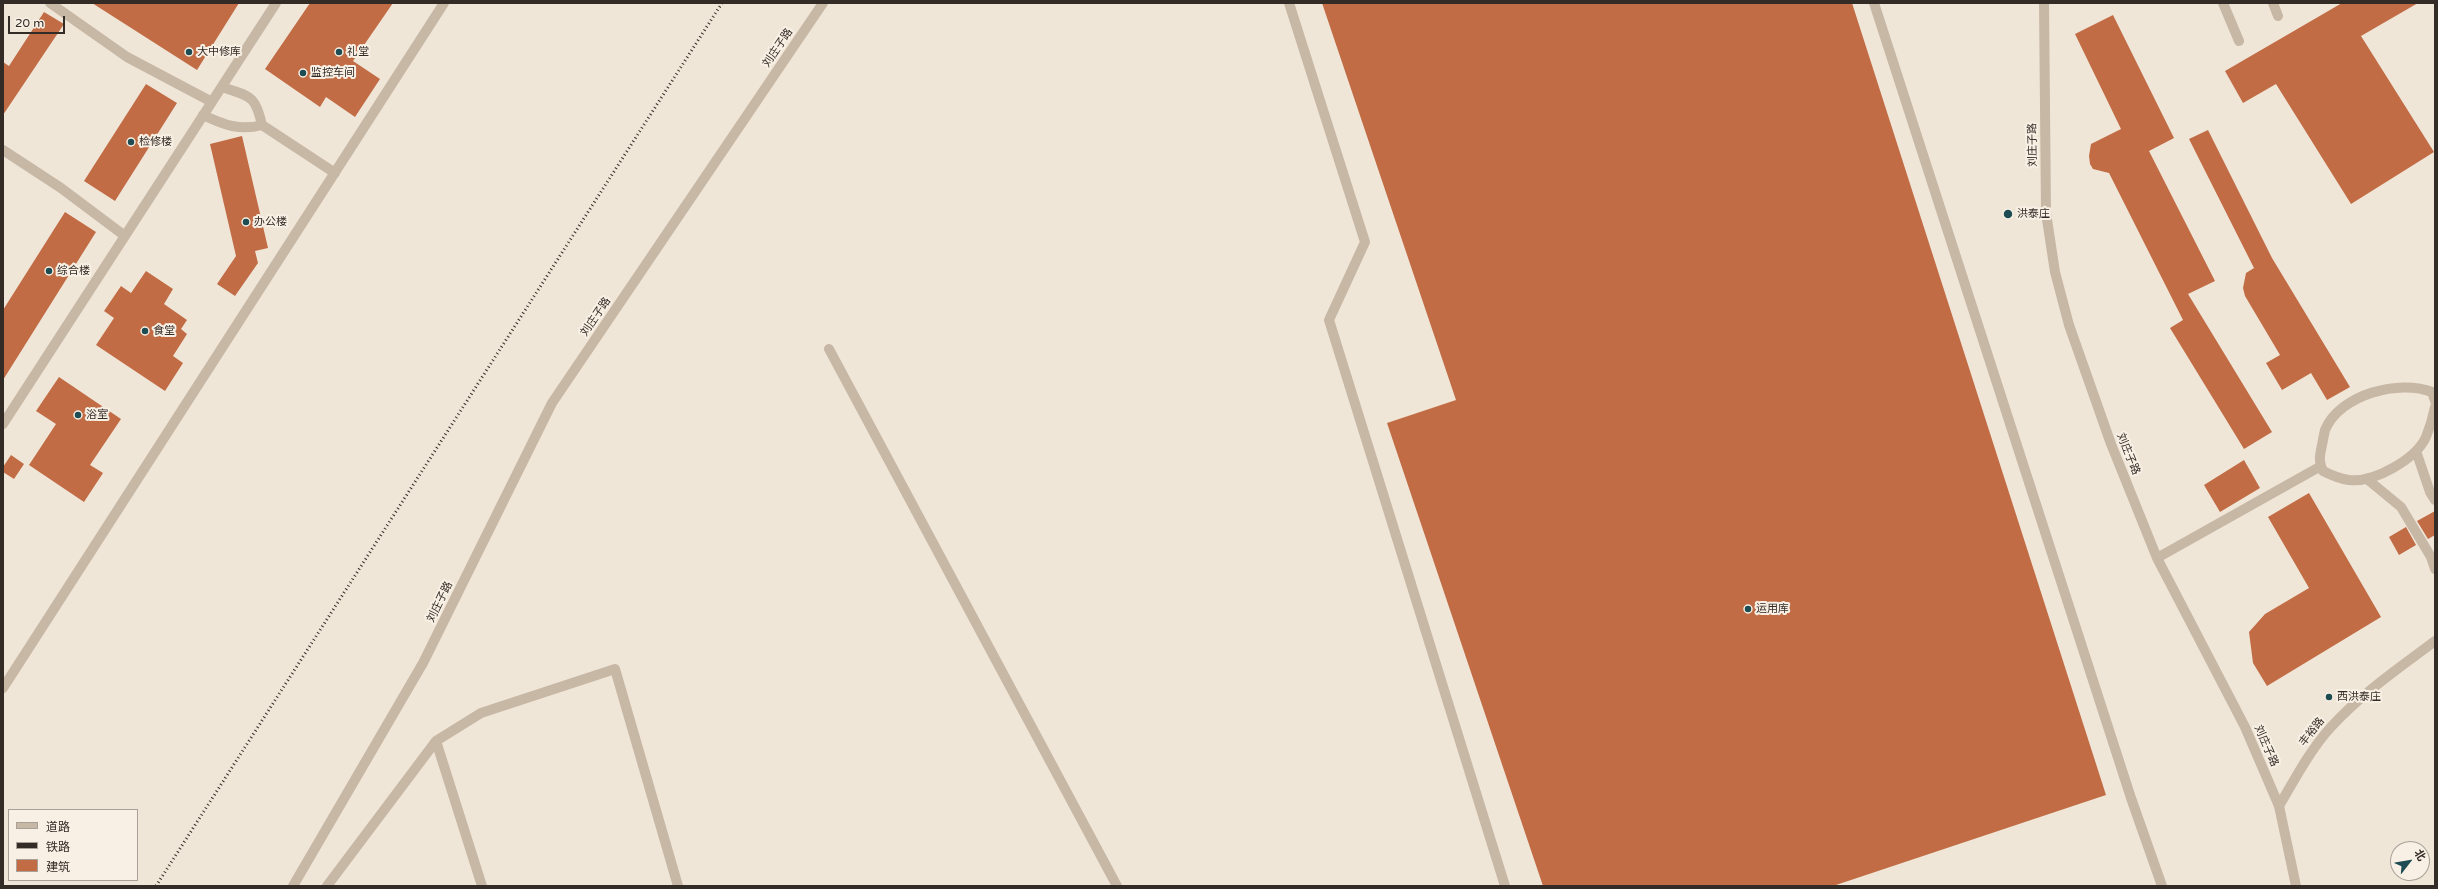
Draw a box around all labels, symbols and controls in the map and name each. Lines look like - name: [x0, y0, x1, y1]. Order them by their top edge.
- scale bar: [10, 8, 67, 34]
- text: 20 m: [15, 16, 44, 30]
- street label: 刘庄子路: [760, 26, 796, 70]
- place label: 大中修库: [197, 45, 241, 59]
- place label: 礼堂: [347, 45, 369, 59]
- marker: 大中修库: [184, 47, 194, 57]
- marker: 礼堂: [334, 47, 344, 57]
- place label: 监控车间: [311, 66, 355, 80]
- marker: 监控车间: [298, 68, 308, 78]
- street label: 刘庄子路: [2026, 123, 2040, 167]
- place label: 检修楼: [139, 135, 172, 149]
- marker: 检修楼: [126, 137, 136, 147]
- place label: 洪泰庄: [2017, 207, 2050, 221]
- marker: 洪泰庄: [2002, 208, 2014, 220]
- place label: 办公楼: [254, 215, 287, 229]
- marker: 办公楼: [241, 217, 251, 227]
- place label: 综合楼: [57, 264, 90, 278]
- marker: 综合楼: [44, 266, 54, 276]
- street label: 刘庄子路: [578, 295, 614, 339]
- place label: 食堂: [153, 324, 175, 338]
- marker: 食堂: [140, 326, 150, 336]
- place label: 浴室: [86, 408, 108, 422]
- marker: 浴室: [73, 410, 83, 420]
- street label: 刘庄子路: [2114, 431, 2142, 477]
- street label: 刘庄子路: [424, 579, 456, 625]
- place label: 运用库: [1756, 602, 1789, 616]
- marker: 运用库: [1743, 604, 1753, 614]
- place label: 西洪泰庄: [2337, 690, 2381, 704]
- marker: 西洪泰庄: [2324, 692, 2334, 702]
- street label: 丰裕路: [2297, 715, 2327, 749]
- street label: 刘庄子路: [2251, 723, 2281, 769]
- legend: [8, 809, 138, 881]
- text: 道路: [46, 820, 70, 834]
- text: 铁路: [46, 840, 70, 854]
- north arrow: [2390, 841, 2430, 881]
- text: 北: [2411, 847, 2428, 863]
- text: 建筑: [46, 860, 70, 874]

